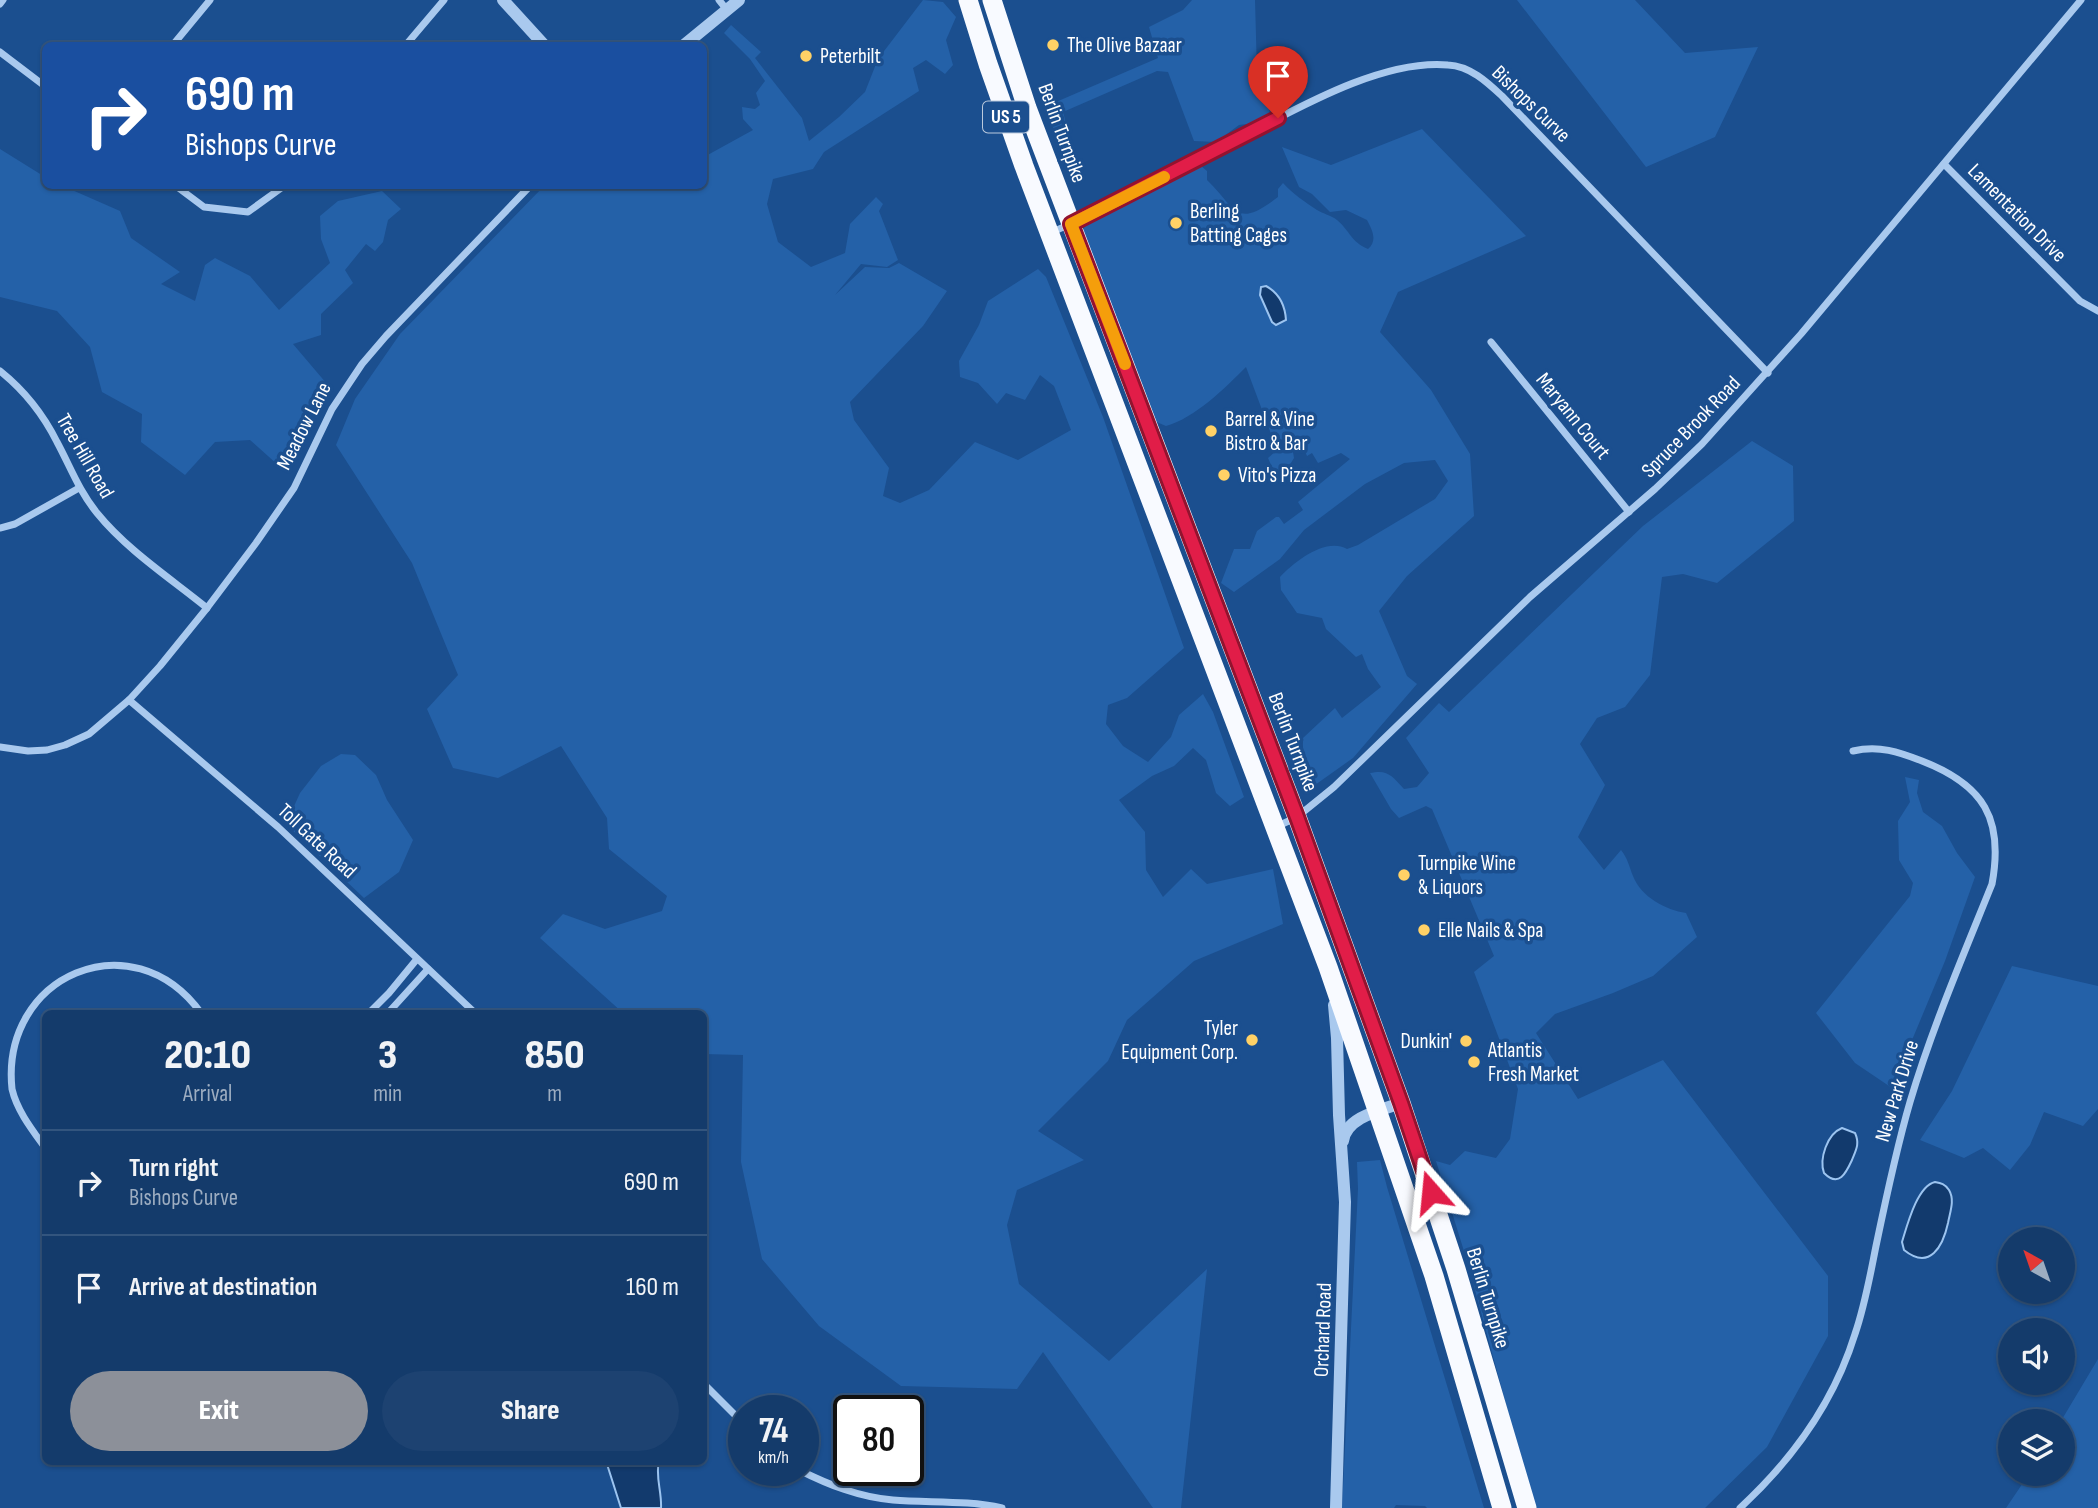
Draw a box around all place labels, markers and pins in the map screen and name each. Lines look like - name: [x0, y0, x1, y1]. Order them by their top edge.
- place label: The Olive Bazaar: [1067, 33, 1182, 58]
- marker: The Olive Bazaar: [1045, 37, 1061, 53]
- place label: Peterbilt: [820, 44, 881, 69]
- pin: [1248, 46, 1308, 118]
- marker: Peterbilt: [798, 48, 814, 64]
- place label: Berling Batting Cages: [1190, 199, 1287, 248]
- marker: Berling Batting Cages: [1168, 215, 1184, 231]
- place label: Barrel & Vine Bistro & Bar: [1225, 407, 1315, 456]
- marker: Barrel & Vine Bistro & Bar: [1203, 423, 1219, 439]
- place label: Vito's Pizza: [1238, 463, 1316, 488]
- marker: Vito's Pizza: [1216, 467, 1232, 483]
- place label: Turnpike Wine & Liquors: [1418, 851, 1516, 900]
- marker: Turnpike Wine & Liquors: [1396, 867, 1412, 883]
- place label: Elle Nails & Spa: [1438, 918, 1543, 943]
- marker: Elle Nails & Spa: [1416, 922, 1432, 938]
- place label: Tyler Equipment Corp.: [1121, 1016, 1238, 1065]
- place label: Dunkin': [1400, 1029, 1452, 1054]
- marker: Tyler Equipment Corp.: [1244, 1032, 1260, 1048]
- marker: Dunkin': [1458, 1033, 1474, 1049]
- place label: Atlantis Fresh Market: [1487, 1038, 1579, 1087]
- marker: Atlantis Fresh Market: [1466, 1054, 1482, 1070]

